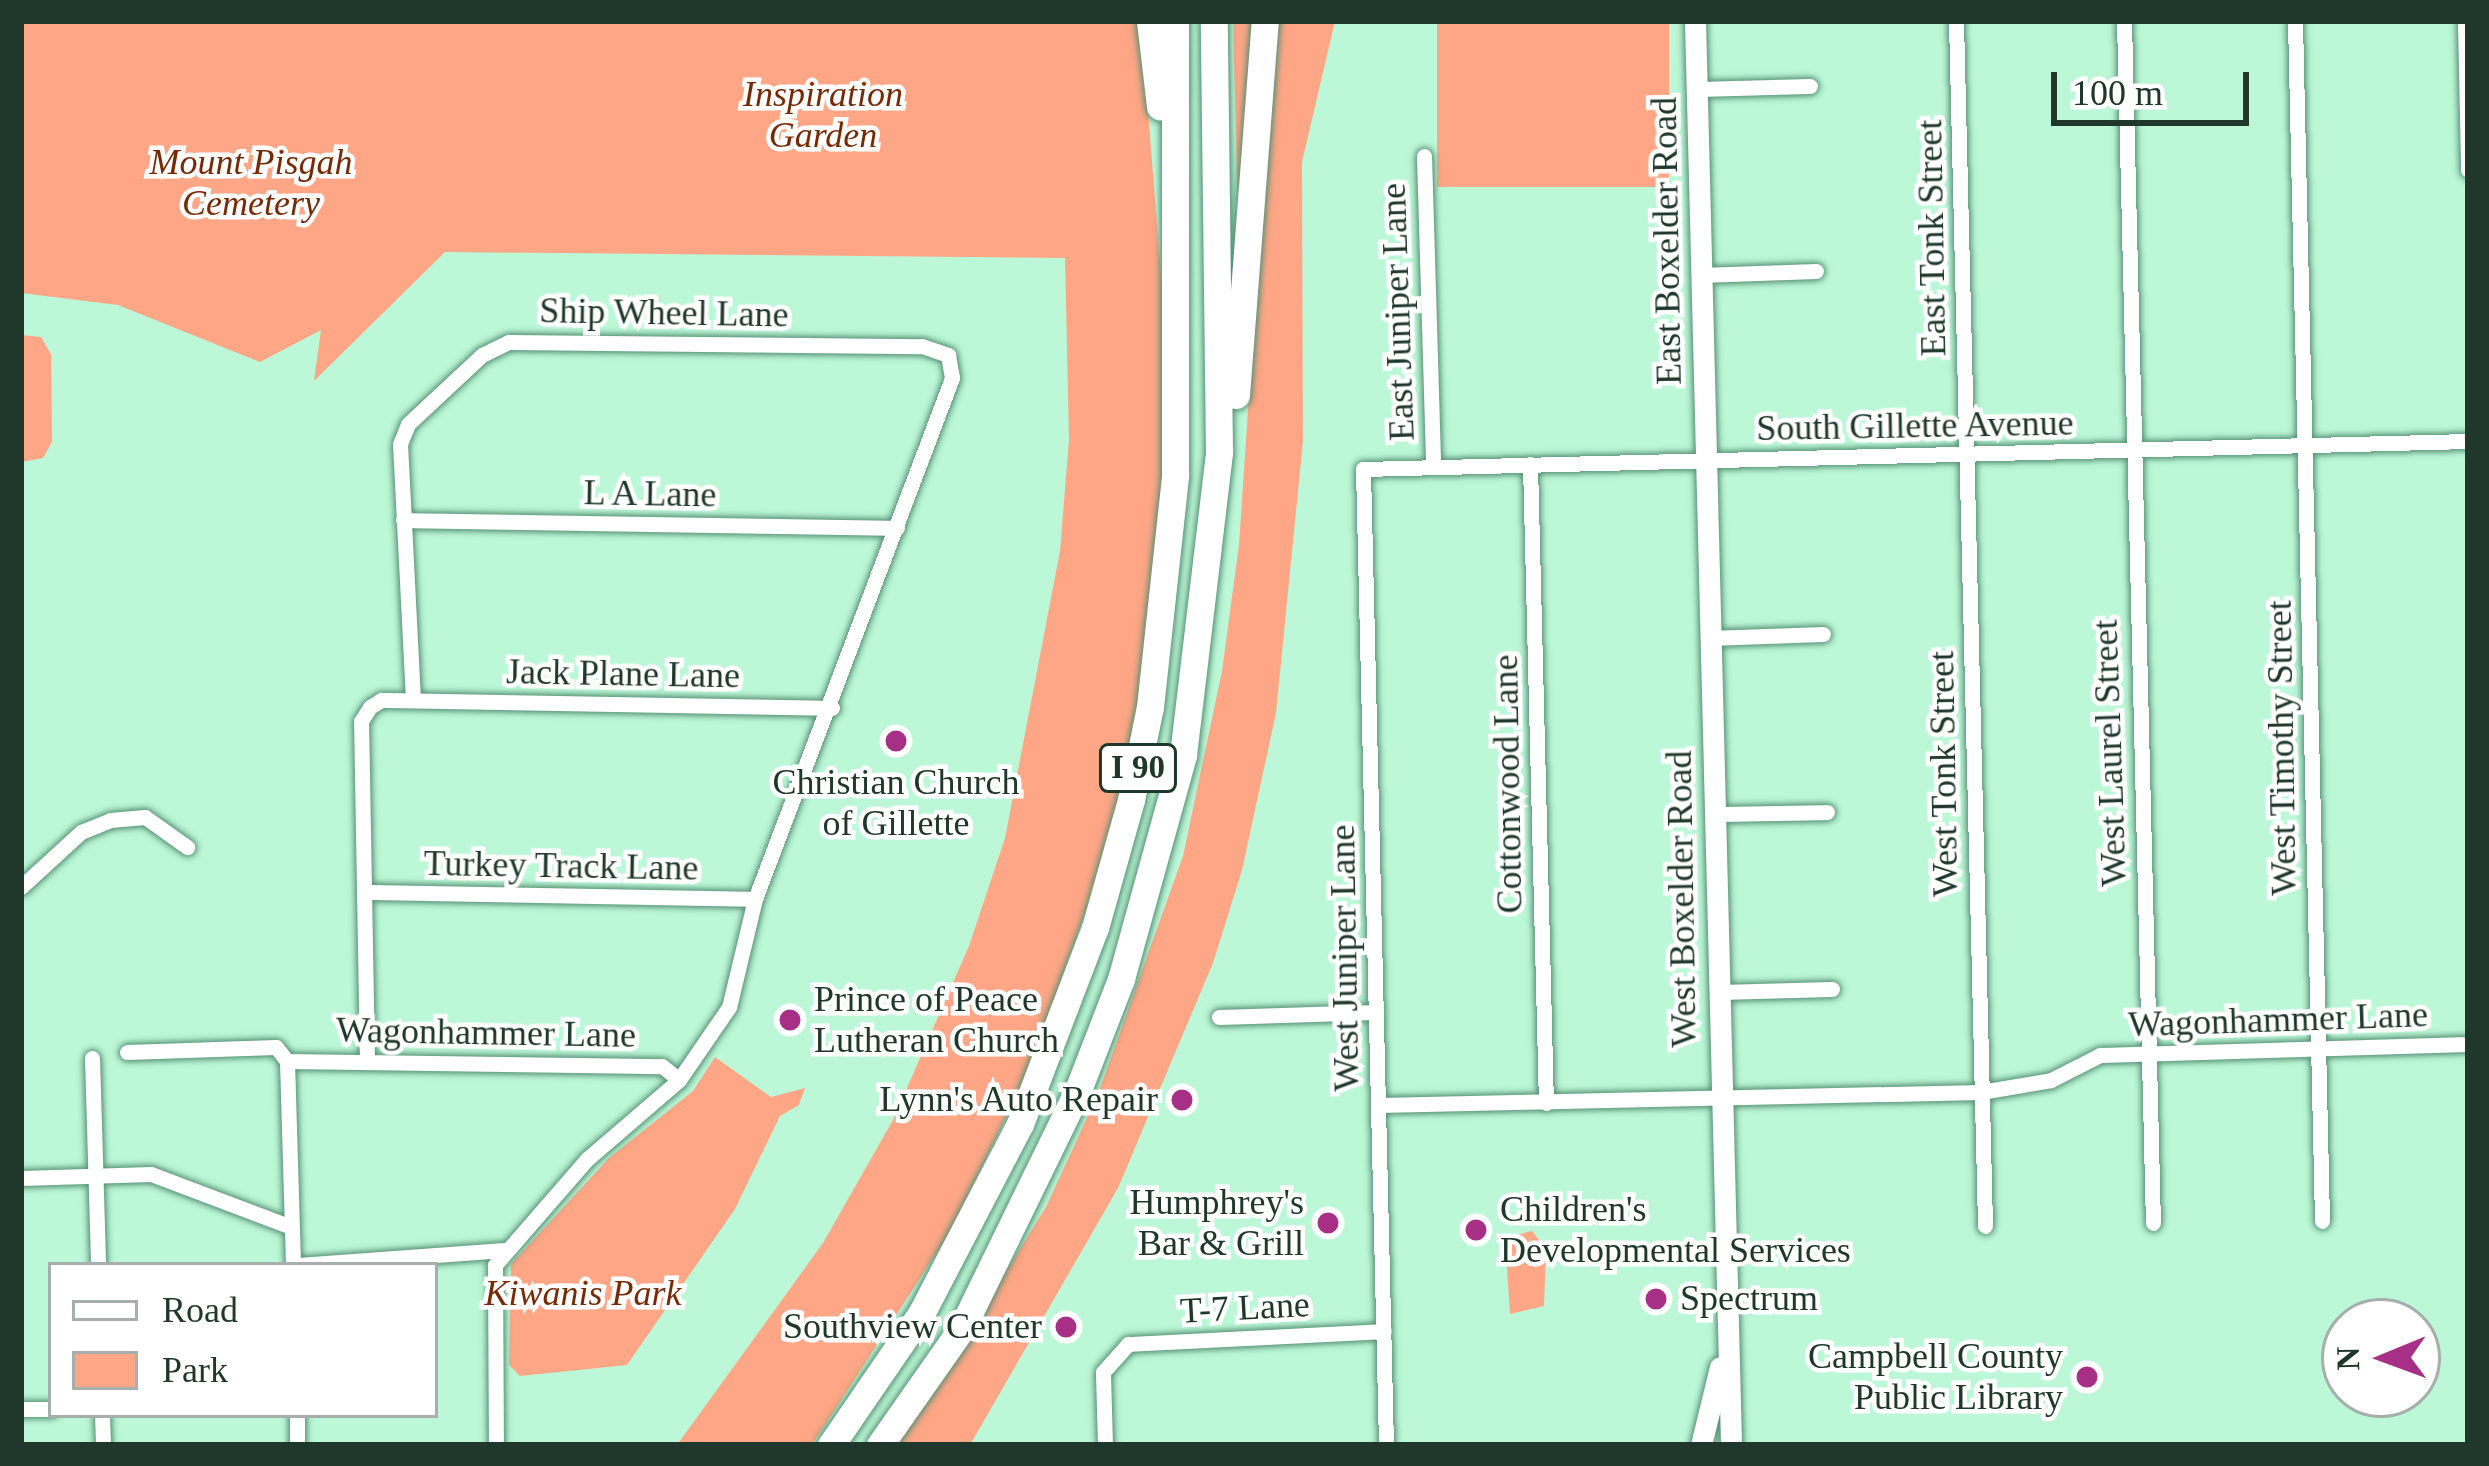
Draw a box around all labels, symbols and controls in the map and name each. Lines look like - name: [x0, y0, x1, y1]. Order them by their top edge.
- scale bar: [2057, 48, 2255, 122]
- park label: Inspiration Garden: [743, 72, 903, 157]
- text: 100 m: [2072, 73, 2163, 113]
- street label: East Boxelder Road: [1643, 97, 1691, 385]
- street label: East Tonk Street: [1908, 119, 1956, 357]
- park label: Mount Pisgah Cemetery: [150, 140, 352, 225]
- street label: East Juniper Lane: [1372, 182, 1424, 442]
- street label: Ship Wheel Lane: [539, 289, 789, 337]
- street label: South Gillette Avenue: [1755, 402, 2075, 450]
- street label: L A Lane: [581, 471, 719, 517]
- street label: West Timothy Street: [2258, 600, 2306, 896]
- street label: West Laurel Street: [2084, 619, 2136, 887]
- street label: Jack Plane Lane: [506, 650, 740, 698]
- street label: West Tonk Street: [1920, 650, 1968, 898]
- street label: Cottonwood Lane: [1484, 654, 1532, 914]
- marker: Christian Church of Gillette: [883, 728, 909, 754]
- road number: I 90: [1096, 741, 1180, 795]
- street label: West Boxelder Road: [1658, 750, 1706, 1048]
- place label: Christian Church of Gillette: [773, 760, 1019, 845]
- street label: West Juniper Lane: [1321, 824, 1369, 1092]
- street label: Turkey Track Lane: [423, 842, 699, 890]
- place label: Prince of Peace Lutheran Church: [814, 977, 1059, 1062]
- street label: Wagonhammer Lane: [2127, 993, 2429, 1047]
- marker: Prince of Peace Lutheran Church: [777, 1007, 803, 1033]
- street label: Wagonhammer Lane: [336, 1009, 636, 1057]
- place label: Lynn's Auto Repair: [878, 1078, 1158, 1122]
- marker: Lynn's Auto Repair: [1169, 1087, 1195, 1113]
- place label: Humphrey's Bar & Grill: [1130, 1180, 1304, 1265]
- place label: Children's Developmental Services: [1500, 1187, 1851, 1272]
- marker: Humphrey's Bar & Grill: [1315, 1210, 1341, 1236]
- marker: Children's Developmental Services: [1463, 1217, 1489, 1243]
- legend: [48, 1262, 438, 1418]
- park label: Kiwanis Park: [484, 1272, 682, 1316]
- place label: Spectrum: [1680, 1277, 1818, 1321]
- street label: T-7 Lane: [1179, 1283, 1311, 1333]
- marker: Spectrum: [1643, 1286, 1669, 1312]
- text: Road: [162, 1290, 238, 1330]
- north arrow: [2321, 1298, 2441, 1418]
- place label: Southview Center: [783, 1305, 1042, 1349]
- marker: Southview Center: [1053, 1314, 1079, 1340]
- place label: Campbell County Public Library: [1808, 1334, 2063, 1419]
- text: N: [2330, 1346, 2366, 1371]
- text: Park: [162, 1350, 228, 1390]
- marker: Campbell County Public Library: [2074, 1364, 2100, 1390]

